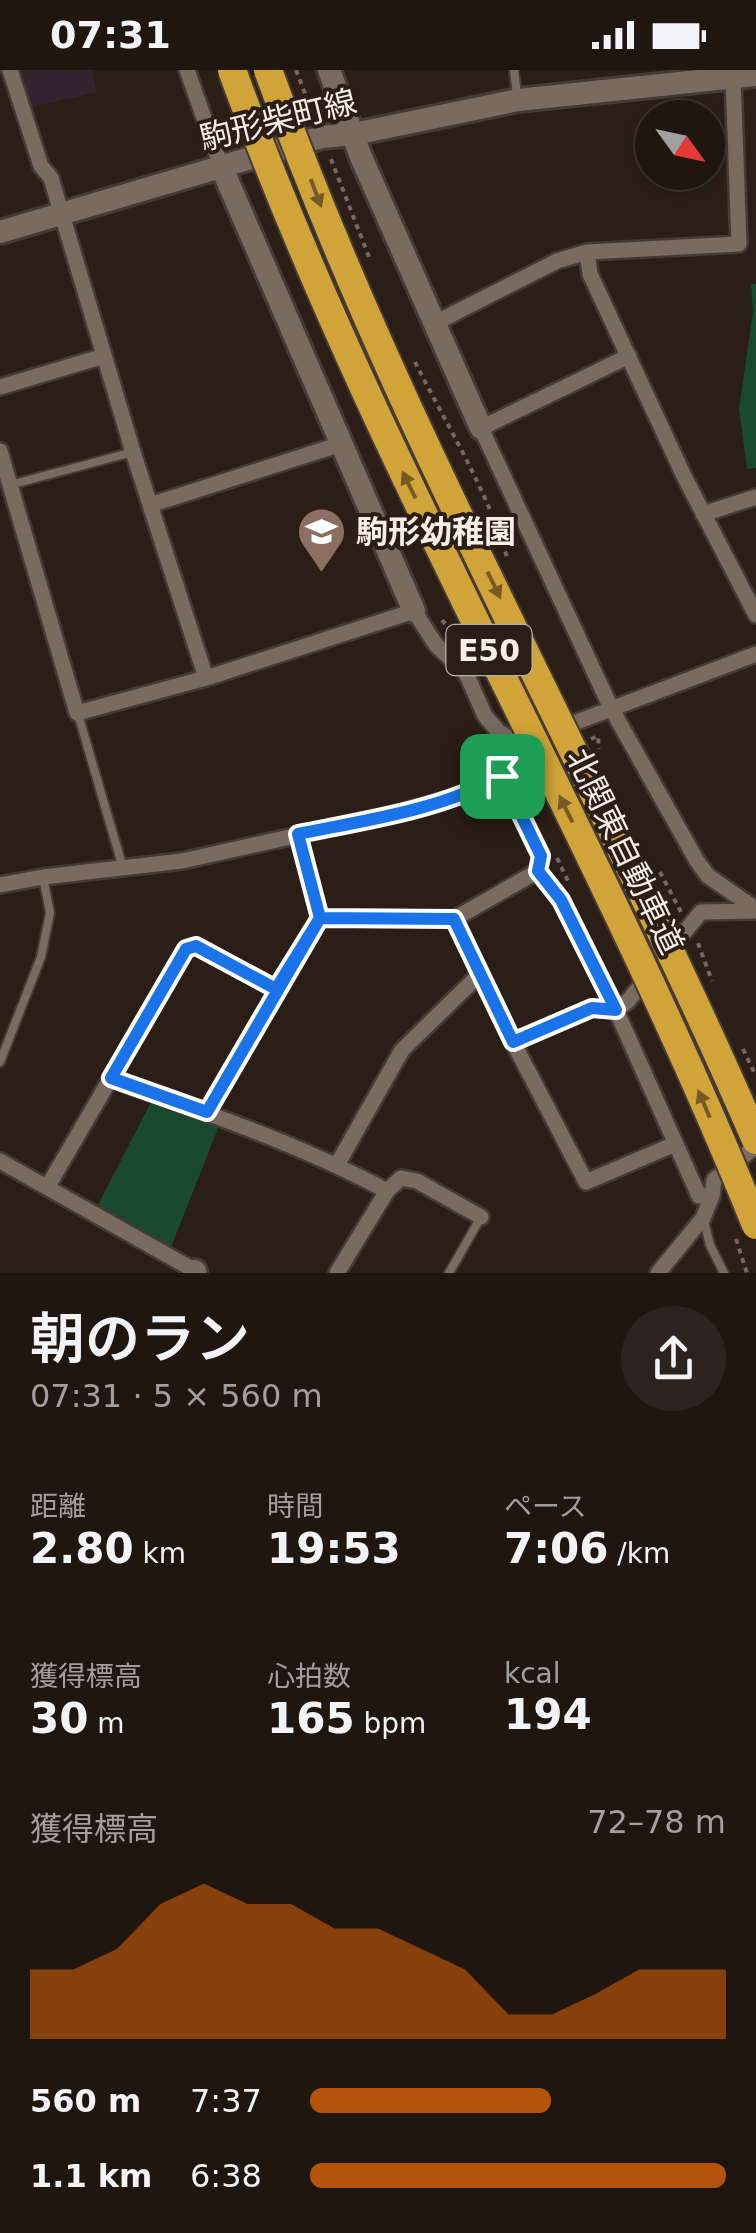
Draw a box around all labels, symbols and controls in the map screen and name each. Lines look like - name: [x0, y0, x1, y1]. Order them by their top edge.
- text: 07:31: [50, 13, 171, 57]
- street label: 駒形柴町線: [196, 82, 360, 158]
- north arrow: [635, 100, 725, 190]
- map controls: [635, 100, 725, 190]
- one-way arrow: [308, 179, 324, 209]
- one-way arrow: [401, 470, 418, 499]
- school or university icon: 駒形幼稚園: [295, 506, 347, 574]
- place label: 駒形幼稚園: [356, 513, 516, 551]
- one-way arrow: [486, 570, 503, 599]
- road number: E50: [446, 625, 532, 675]
- pin: [460, 734, 545, 819]
- street label: 北関東自動車道: [559, 742, 691, 960]
- icon: arrive: [475, 749, 530, 804]
- one-way arrow: [558, 794, 575, 823]
- one-way arrow: [696, 1089, 712, 1118]
- button: share: [621, 1306, 726, 1411]
- text: 朝のラン: [30, 1307, 250, 1371]
- text: 07:31 · 5 × 560 m: [30, 1377, 323, 1415]
- text: 距離: [30, 1490, 86, 1523]
- text: 時間: [267, 1490, 323, 1523]
- text: ペース: [504, 1490, 587, 1523]
- text: 2.80: [30, 1524, 134, 1573]
- text: 19:53: [267, 1524, 401, 1573]
- text: 7:06: [504, 1524, 608, 1573]
- text: km: [134, 1537, 186, 1570]
- text: /km: [608, 1537, 670, 1570]
- text: kcal: [504, 1657, 561, 1690]
- text: 獲得標高: [30, 1660, 142, 1693]
- text: 心拍数: [267, 1660, 351, 1693]
- text: 194: [504, 1690, 592, 1739]
- text: 30: [30, 1694, 88, 1743]
- text: 165: [267, 1694, 355, 1743]
- text: m: [88, 1707, 125, 1740]
- text: bpm: [355, 1707, 426, 1740]
- text: 72–78 m: [587, 1803, 726, 1841]
- text: 獲得標高: [30, 1810, 158, 1848]
- text: 560 m: [30, 2082, 141, 2120]
- text: 7:37: [190, 2082, 262, 2120]
- text: 1.1 km: [30, 2157, 152, 2195]
- text: 6:38: [190, 2157, 262, 2195]

